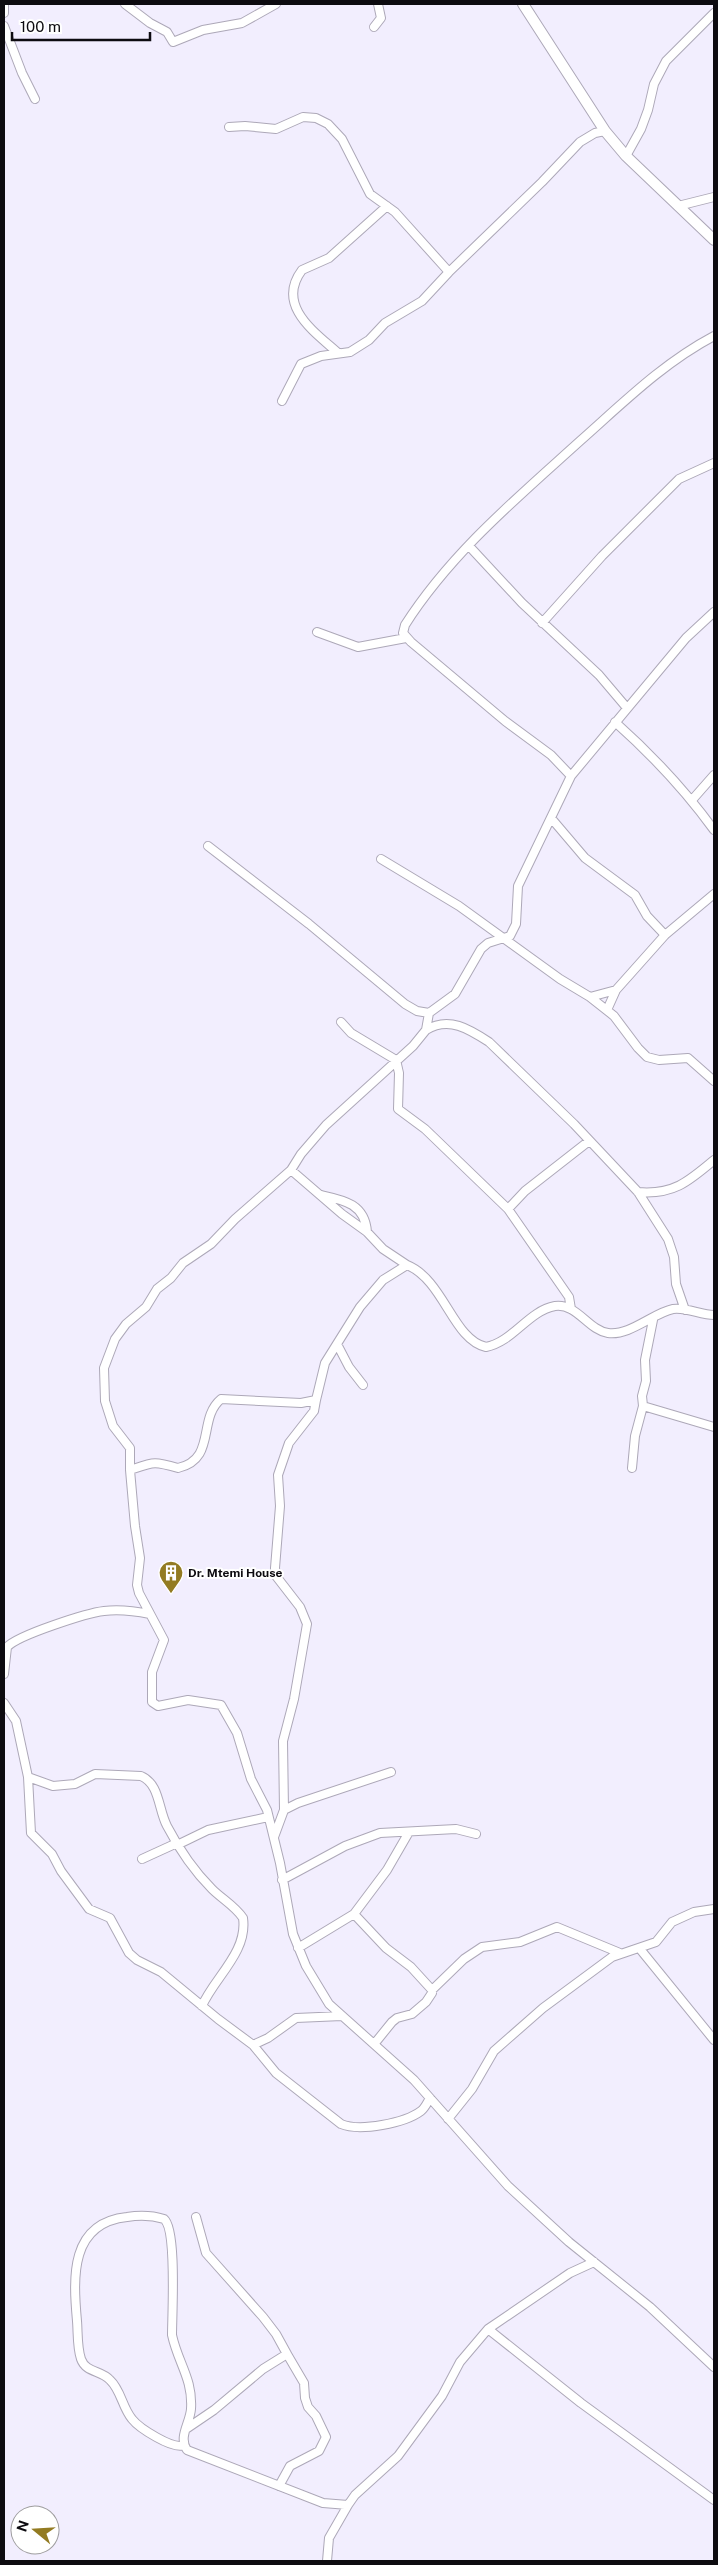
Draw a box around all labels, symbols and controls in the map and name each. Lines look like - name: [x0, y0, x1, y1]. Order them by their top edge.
- scale bar: [12, 10, 150, 42]
- text: 100 m: [20, 18, 61, 35]
- building icon: Dr. Mtemi House: [158, 1560, 184, 1594]
- place label: Dr. Mtemi House: [188, 1566, 283, 1580]
- north arrow: [10, 2505, 60, 2555]
- text: N: [13, 2518, 32, 2534]

